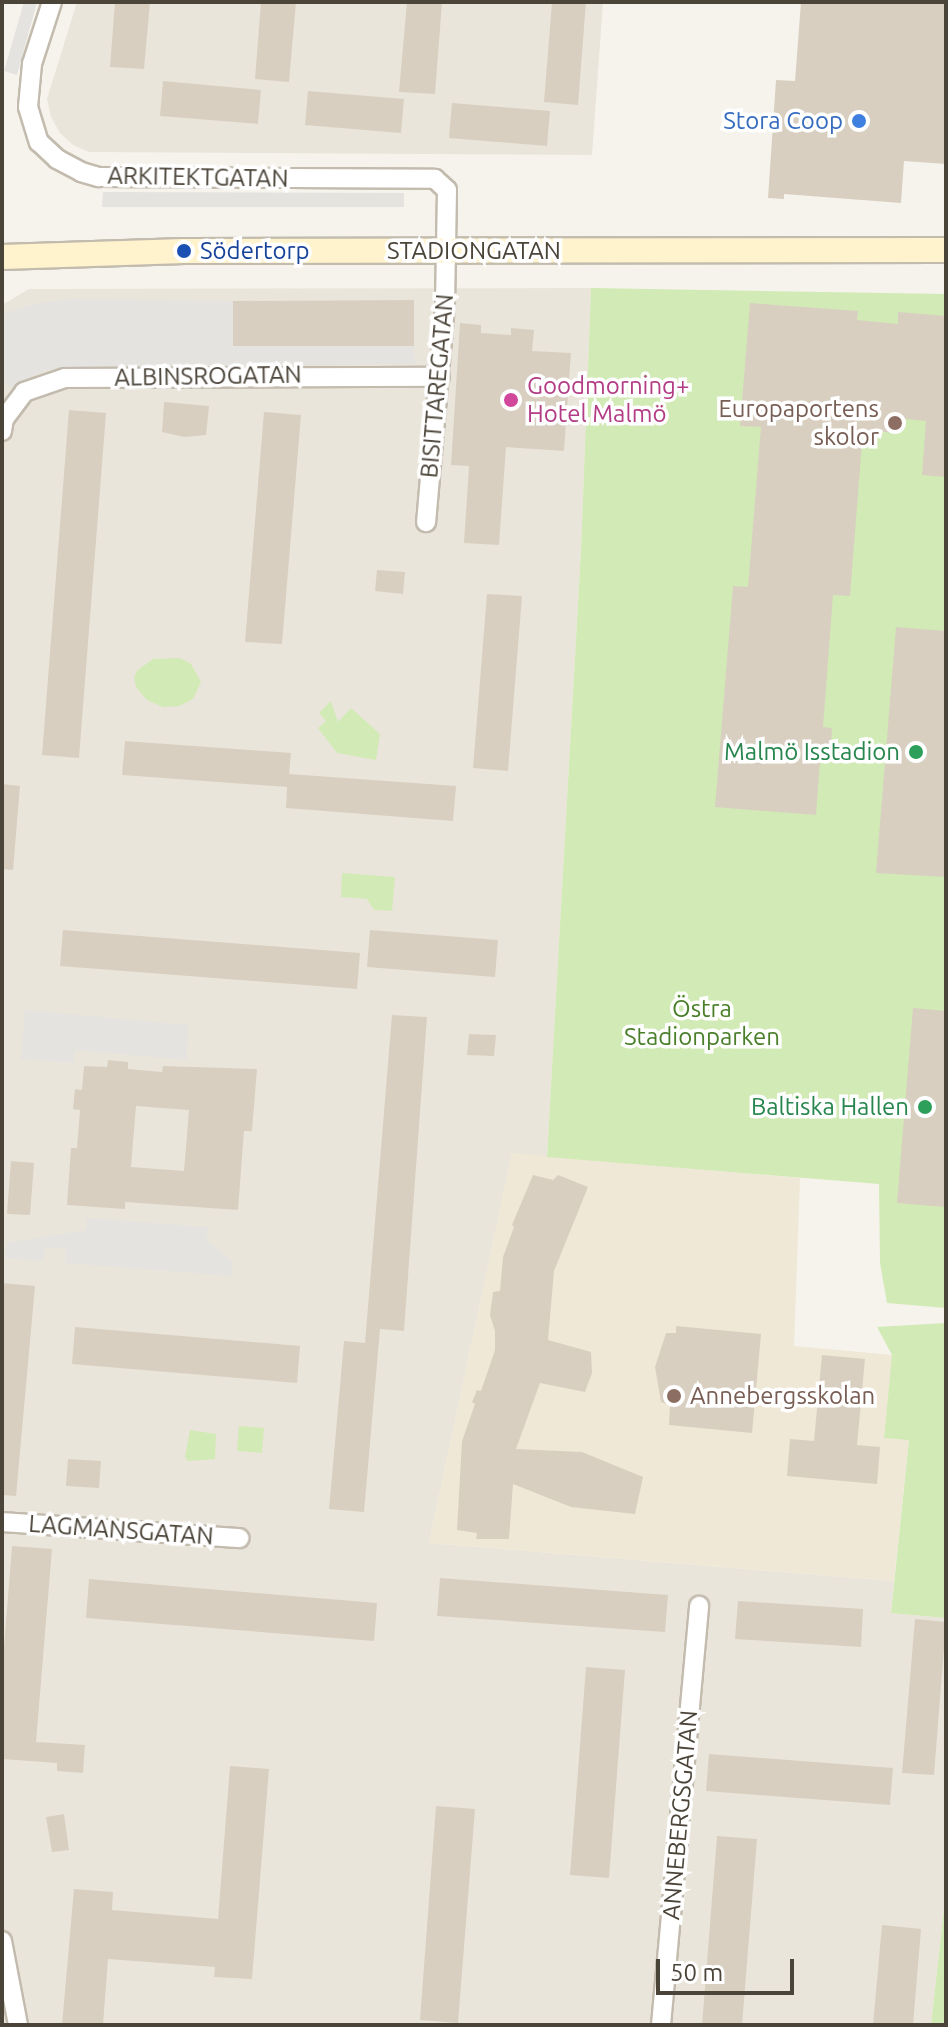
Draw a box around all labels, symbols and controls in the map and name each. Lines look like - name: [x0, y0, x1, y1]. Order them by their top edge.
- place label: Stora Coop: [723, 107, 843, 135]
- marker: Stora Coop: [850, 112, 868, 130]
- street label: ARKITEKTGATAN: [107, 161, 289, 193]
- place label: Södertorp: [200, 237, 310, 265]
- street label: STADIONGATAN: [387, 237, 561, 265]
- marker: Södertorp: [175, 242, 193, 260]
- street label: BISITTAREGATAN: [415, 293, 459, 479]
- street label: ALBINSROGATAN: [114, 360, 302, 392]
- place label: Goodmorning+ Hotel Malmö: [527, 372, 689, 428]
- marker: Goodmorning+ Hotel Malmö: [502, 391, 520, 409]
- place label: Europaportens skolor: [719, 395, 879, 451]
- marker: Europaportens skolor: [886, 414, 904, 432]
- place label: Malmö Isstadion: [724, 738, 900, 766]
- marker: Malmö Isstadion: [907, 743, 925, 761]
- park label: Östra Stadionparken: [624, 995, 780, 1051]
- place label: Baltiska Hallen: [751, 1093, 909, 1121]
- marker: Baltiska Hallen: [916, 1098, 934, 1116]
- place label: Annebergsskolan: [690, 1382, 875, 1410]
- marker: Annebergsskolan: [665, 1387, 683, 1405]
- street label: LAGMANSGATAN: [28, 1509, 214, 1551]
- street label: ANNEBERGSGATAN: [656, 1709, 704, 1921]
- scale bar: [660, 1943, 798, 1993]
- text: 50 m: [670, 1959, 723, 1986]

